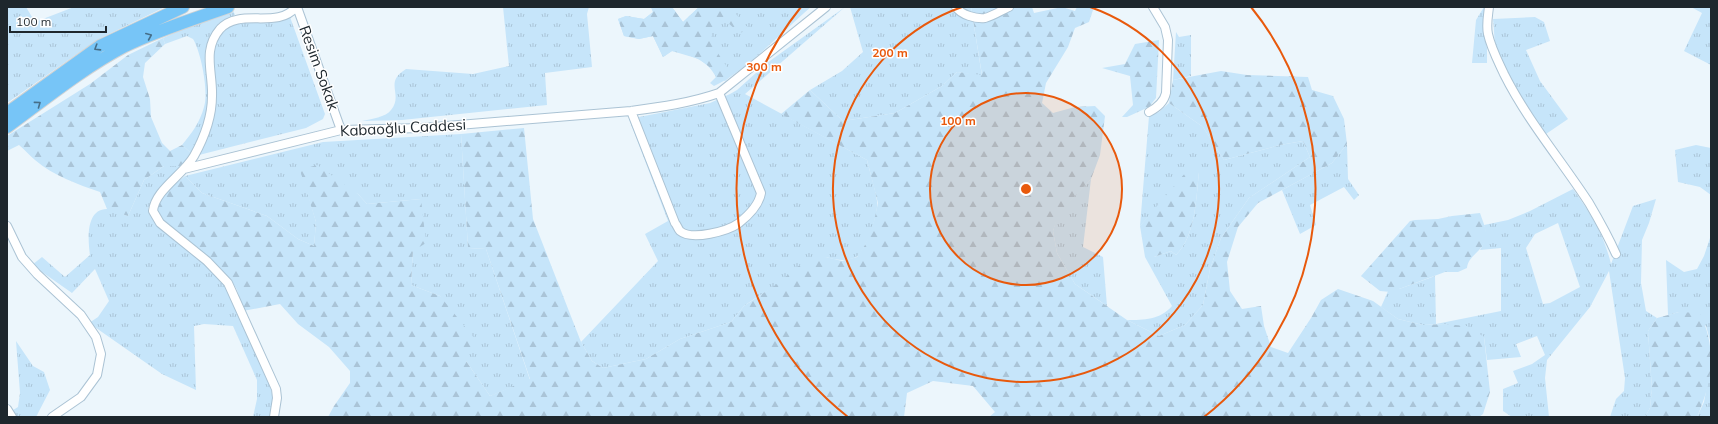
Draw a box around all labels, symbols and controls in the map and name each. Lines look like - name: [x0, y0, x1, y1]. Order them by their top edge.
- scale bar: [10, 8, 106, 34]
- text: 100 m: [16, 14, 51, 29]
- street label: Resim Sokak: [295, 23, 344, 113]
- one-way arrow: [145, 32, 152, 40]
- one-way arrow: [94, 44, 101, 51]
- text: 200 m: [872, 45, 908, 60]
- text: 300 m: [746, 59, 782, 74]
- one-way arrow: [34, 102, 41, 109]
- text: 100 m: [940, 113, 976, 128]
- street label: Kabaoğlu Caddesi: [339, 115, 467, 140]
- centre of rings: [1019, 182, 1033, 196]

